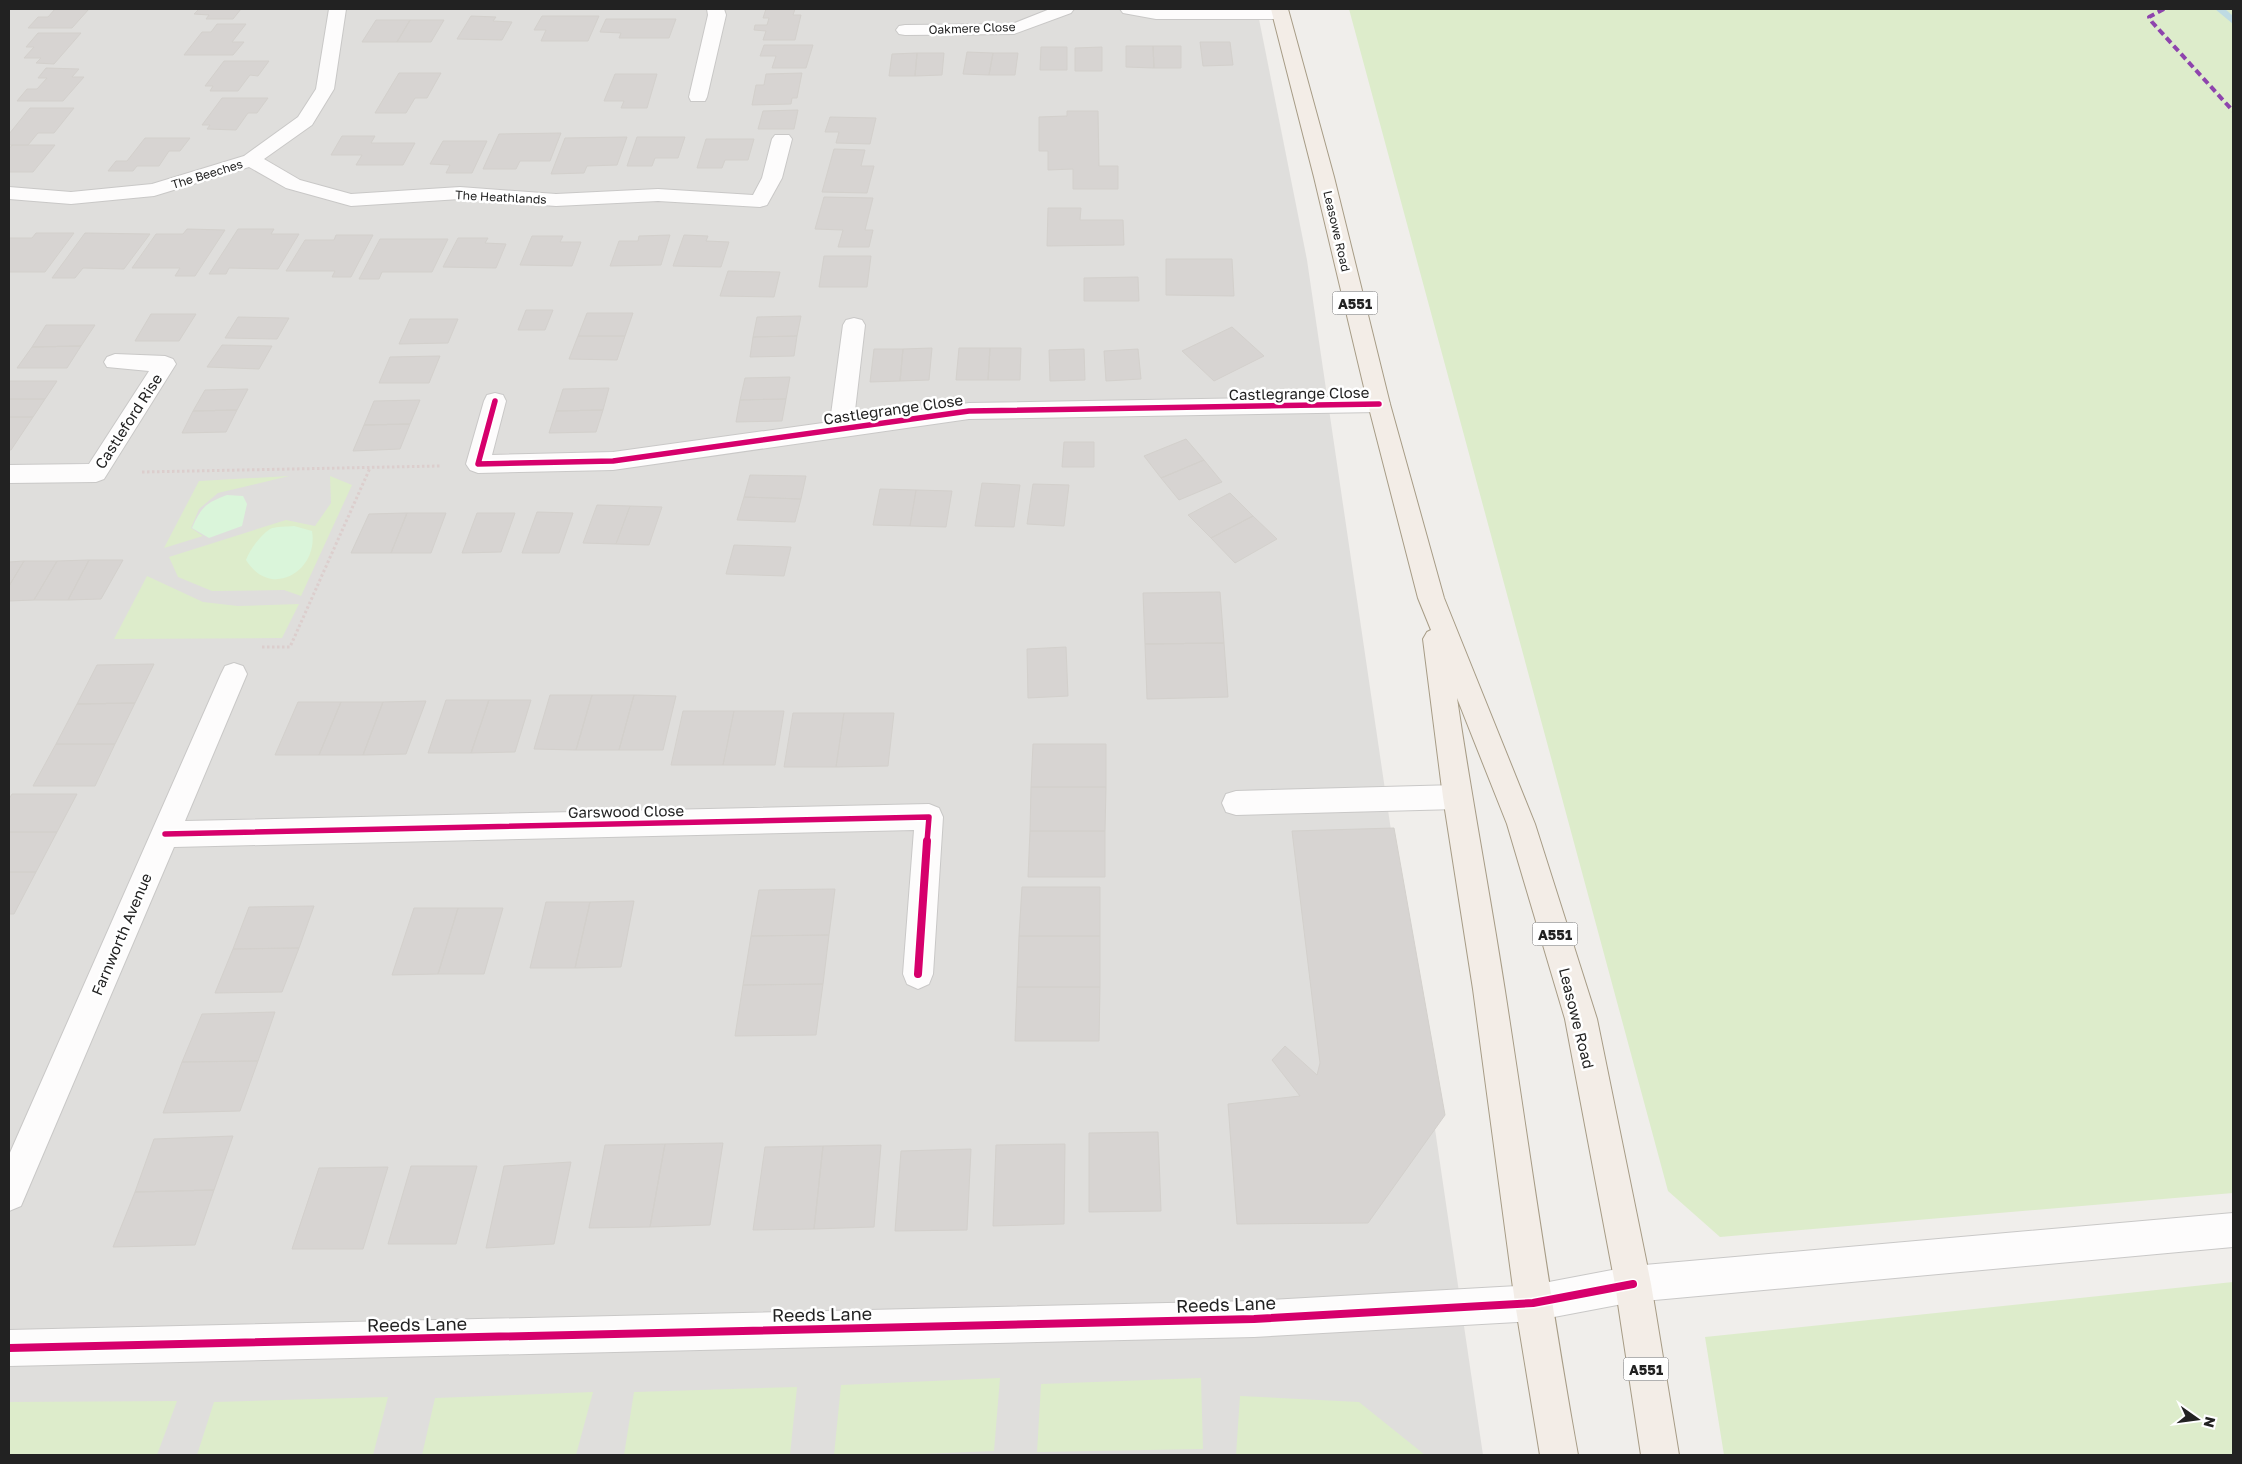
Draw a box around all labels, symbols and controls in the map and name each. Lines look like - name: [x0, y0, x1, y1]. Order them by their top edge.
- street label: Oakmere Close: [928, 19, 1016, 37]
- street label: The Beeches: [169, 156, 245, 192]
- street label: The Heathlands: [455, 187, 547, 207]
- street label: Leasowe Road: [1320, 189, 1354, 273]
- road number: A551: [1332, 292, 1378, 314]
- street label: Castleford Rise: [91, 370, 166, 472]
- street label: Castlegrange Close: [1228, 383, 1370, 403]
- street label: Castlegrange Close: [822, 390, 964, 428]
- street label: Garswood Close: [568, 801, 685, 821]
- street label: Farnworth Avenue: [87, 870, 155, 998]
- road number: A551: [1532, 922, 1578, 946]
- street label: Leasowe Road: [1556, 966, 1598, 1070]
- street label: Reeds Lane: [1176, 1291, 1276, 1317]
- street label: Reeds Lane: [772, 1302, 872, 1326]
- street label: Reeds Lane: [367, 1312, 467, 1336]
- road number: A551: [1624, 1358, 1668, 1380]
- north arrow: [2172, 1394, 2222, 1444]
- text: N: [2201, 1415, 2220, 1429]

